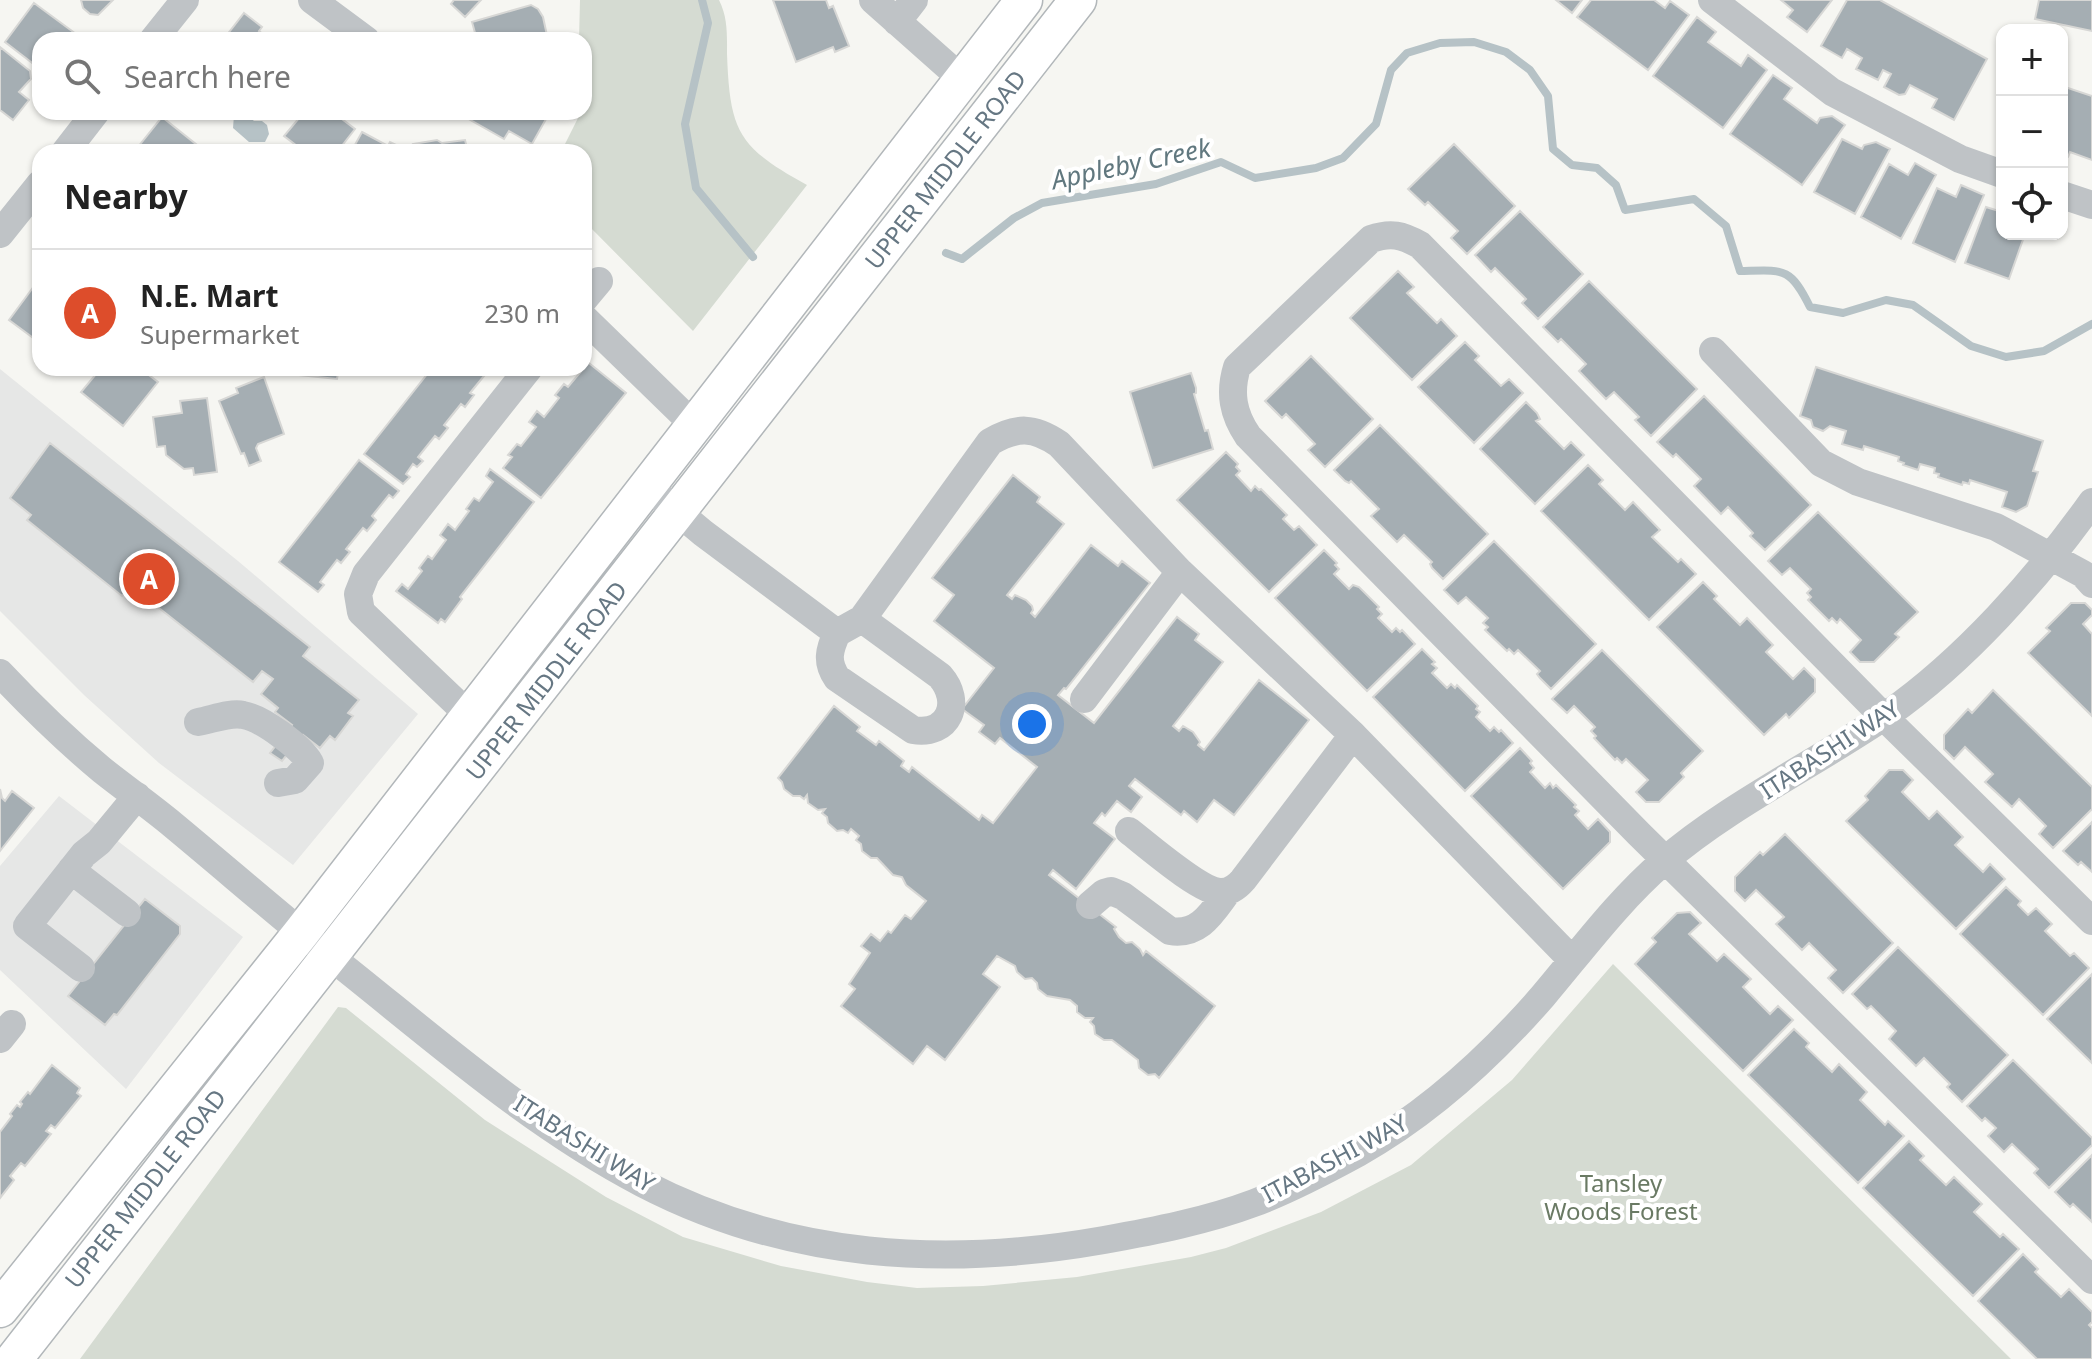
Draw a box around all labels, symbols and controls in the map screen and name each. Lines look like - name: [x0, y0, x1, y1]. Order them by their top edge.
- map controls: [1996, 24, 2068, 240]
- button: +: [1996, 24, 2068, 96]
- search box: [32, 32, 592, 120]
- icon: search: [60, 54, 104, 98]
- text: Search here: [124, 56, 291, 97]
- street label: UPPER MIDDLE ROAD: [857, 63, 1033, 275]
- button: −: [1996, 96, 2068, 168]
- water label: Appleby Creek: [1046, 128, 1215, 198]
- button: locate: [1996, 168, 2068, 240]
- text: Nearby: [64, 173, 188, 219]
- text: N.E. Mart: [140, 275, 279, 316]
- text: A: [81, 295, 99, 331]
- text: 230 m: [484, 295, 560, 331]
- text: Supermarket: [140, 316, 299, 352]
- pin: A: [123, 549, 175, 609]
- street label: UPPER MIDDLE ROAD: [458, 574, 634, 786]
- street label: ITABASHI WAY: [1753, 691, 1906, 806]
- your location: [1012, 704, 1052, 744]
- street label: UPPER MIDDLE ROAD: [57, 1082, 233, 1294]
- street label: ITABASHI WAY: [508, 1086, 662, 1199]
- street label: ITABASHI WAY: [1256, 1105, 1413, 1210]
- park label: Tansley Woods Forest: [1544, 1166, 1698, 1227]

